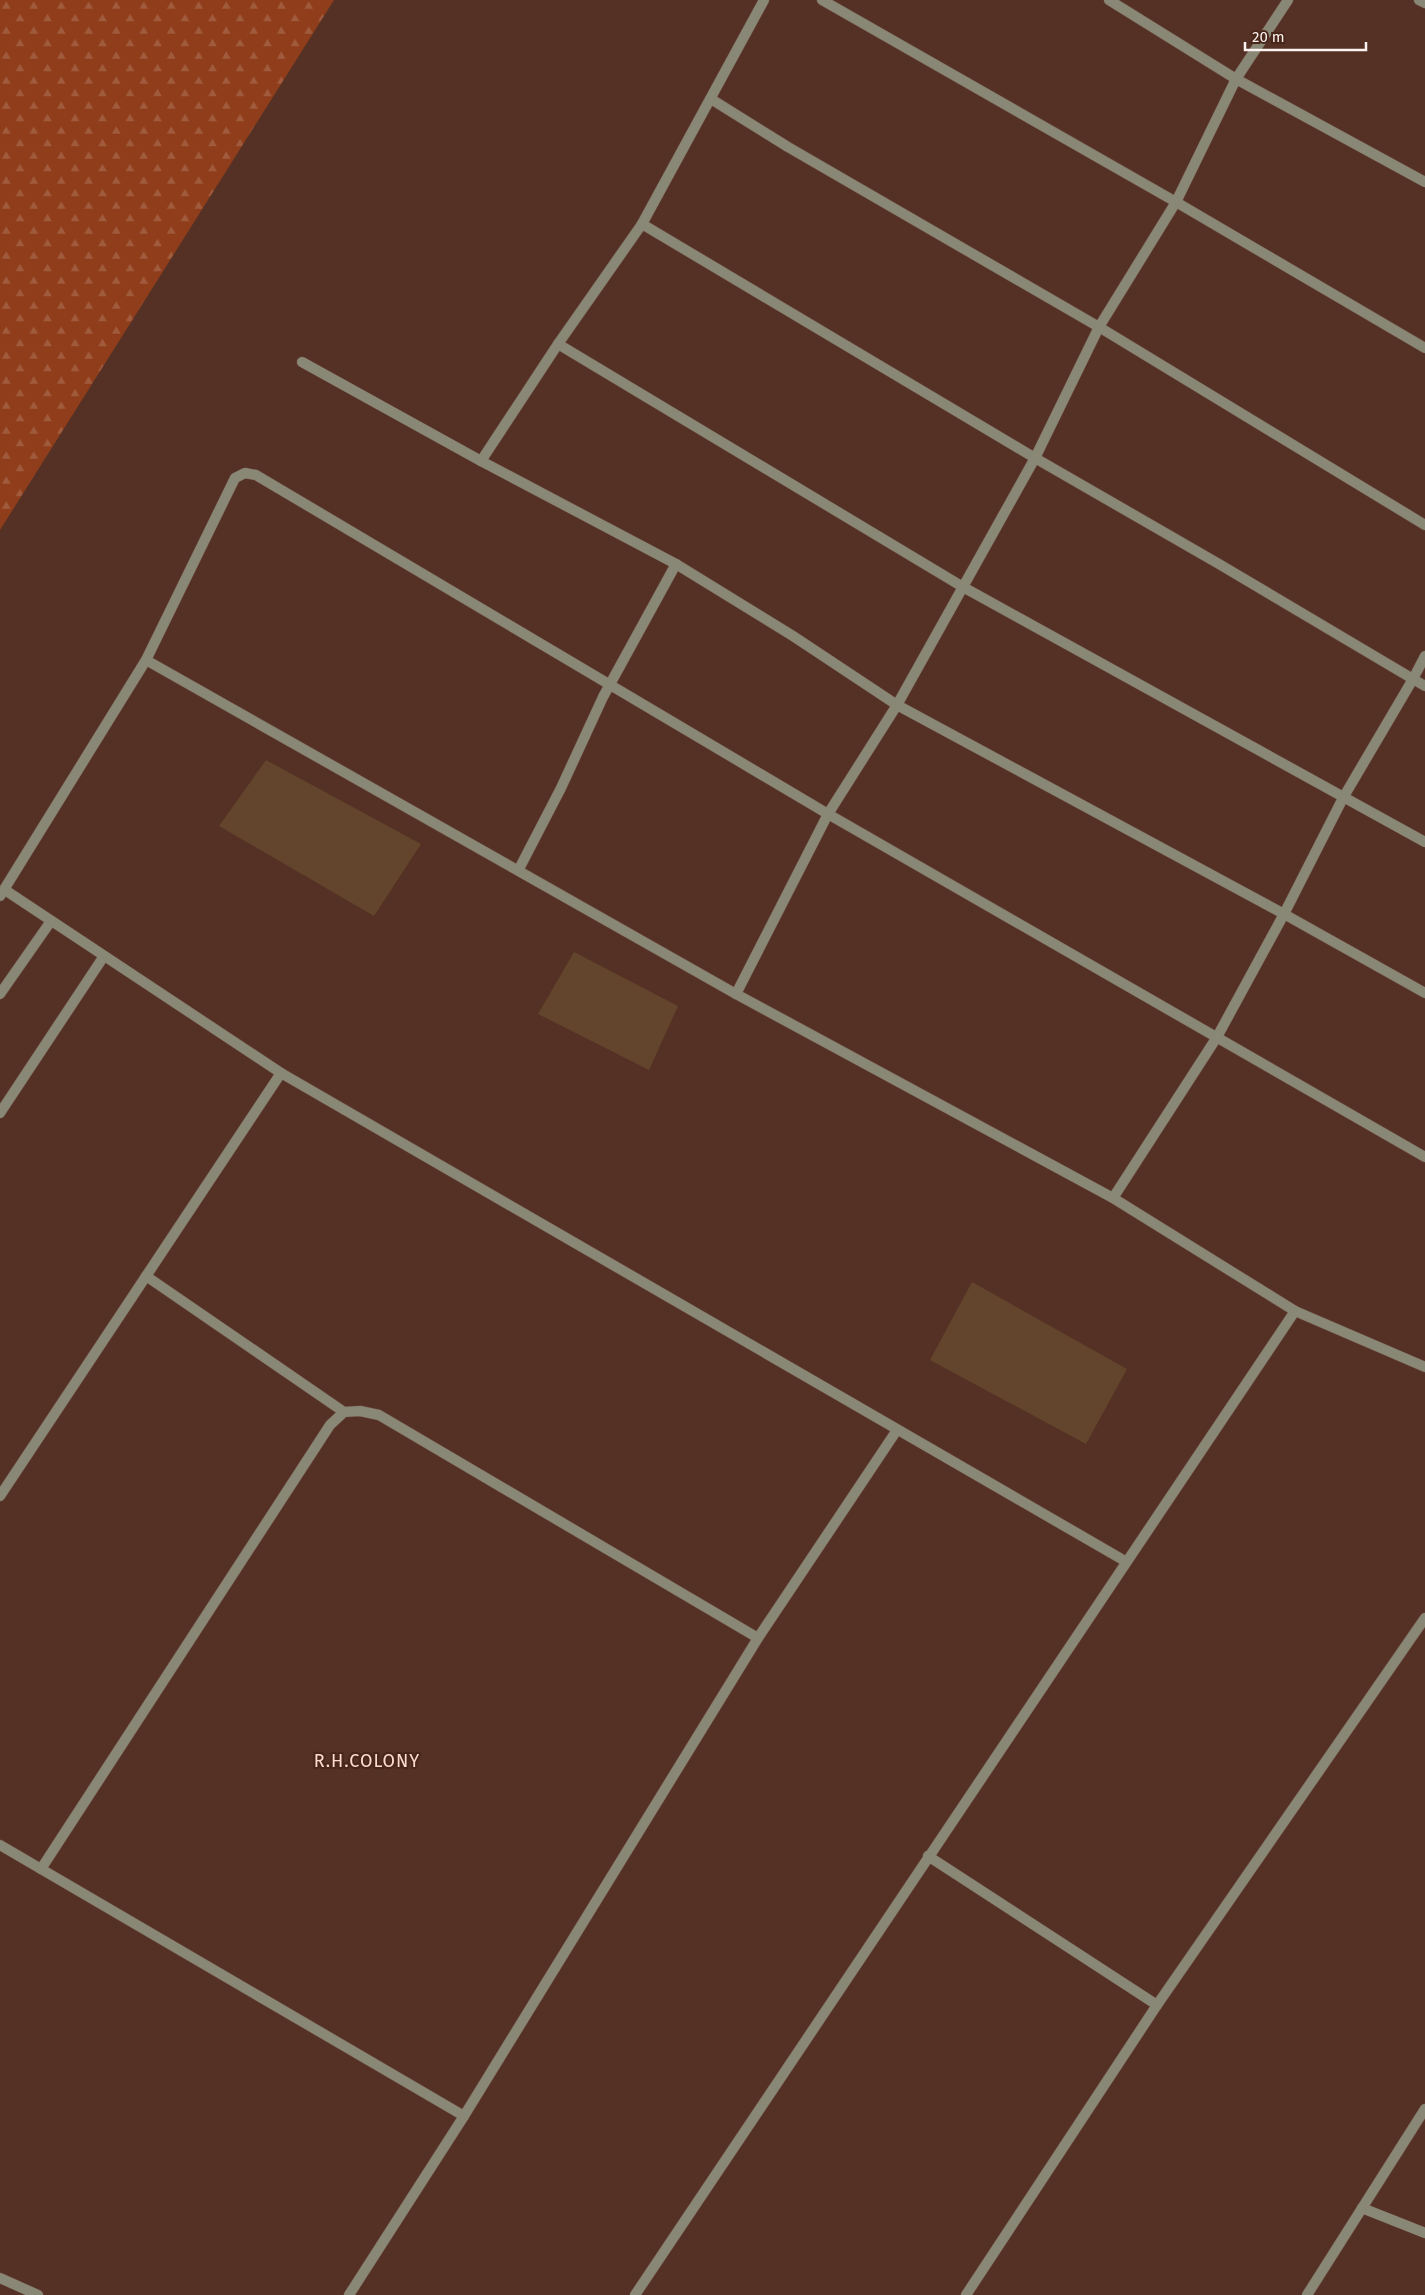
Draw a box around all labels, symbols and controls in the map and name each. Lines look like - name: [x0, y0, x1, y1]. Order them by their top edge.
- scale bar: [1245, 20, 1366, 52]
- text: 20 m: [1252, 28, 1285, 46]
- district label: R.H.COLONY: [314, 1750, 420, 1772]

